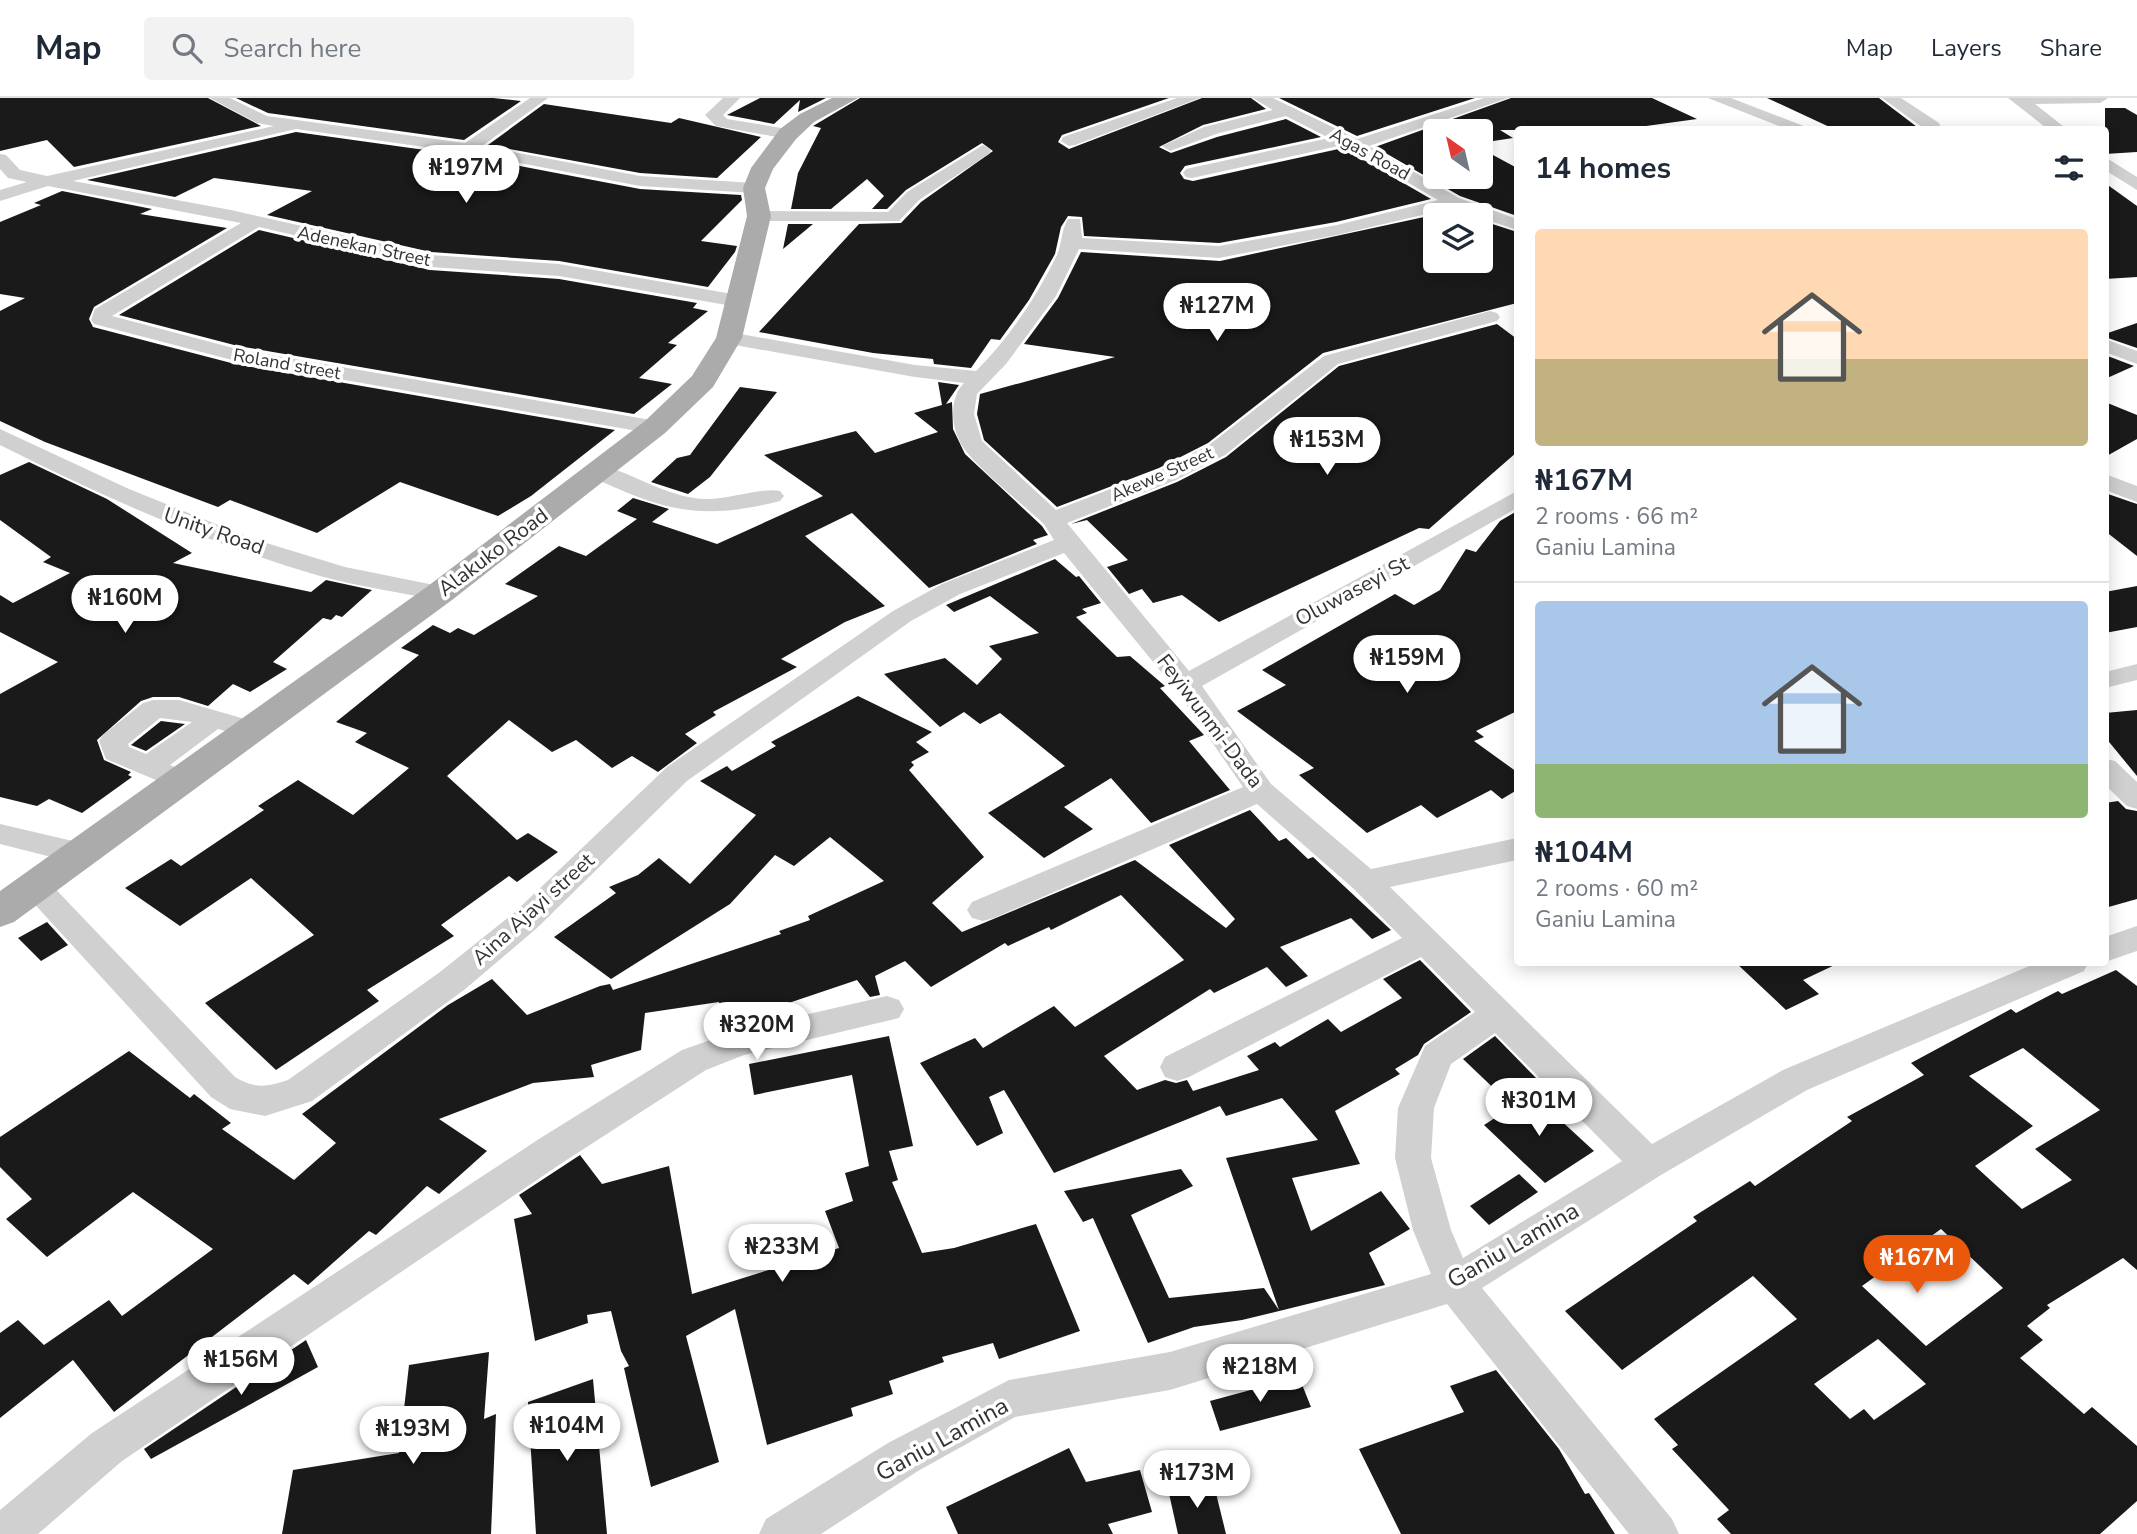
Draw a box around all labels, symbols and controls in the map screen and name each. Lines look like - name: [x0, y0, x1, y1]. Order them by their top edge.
- search box: [144, 17, 634, 80]
- text: Map: [35, 26, 102, 71]
- icon: search: [168, 29, 206, 67]
- text: Search here: [224, 31, 361, 66]
- text: Map: [1846, 32, 1893, 64]
- text: Layers: [1931, 32, 2002, 64]
- text: Share: [2040, 32, 2102, 64]
- north arrow: [1423, 119, 1493, 189]
- map controls: [1423, 119, 1493, 273]
- street label: Agas Road: [1326, 122, 1414, 186]
- pin: ₦197M: [417, 146, 515, 205]
- text: 14 homes: [1535, 148, 1671, 189]
- icon: filters: [2050, 149, 2088, 187]
- text: ₦197M: [428, 152, 504, 183]
- button: layers: [1423, 203, 1493, 273]
- street label: Adenekan Street: [295, 220, 433, 272]
- icon: home: [1749, 274, 1875, 400]
- pin: ₦127M: [1168, 284, 1266, 343]
- text: ₦127M: [1179, 290, 1255, 321]
- street label: Roland street: [231, 343, 343, 385]
- pin: ₦153M: [1278, 418, 1376, 477]
- text: ₦153M: [1289, 424, 1365, 455]
- street label: Akewe Street: [1107, 440, 1218, 507]
- text: ₦167M: [1535, 460, 1633, 501]
- street label: Unity Road: [160, 501, 268, 561]
- street label: Alakuko Road: [432, 501, 554, 603]
- text: 2 rooms · 66 m²: [1535, 501, 1698, 532]
- text: Ganiu Lamina: [1535, 532, 1676, 563]
- street label: Oluwaseyi St: [1290, 549, 1414, 633]
- pin: ₦160M: [76, 575, 174, 635]
- text: ₦160M: [87, 582, 163, 613]
- pin: ₦159M: [1358, 636, 1456, 695]
- text: ₦159M: [1369, 642, 1445, 673]
- icon: home: [1749, 646, 1875, 772]
- street label: Feyiwunmi-Dada: [1150, 648, 1270, 794]
- text: ₦104M: [1535, 832, 1633, 873]
- street label: Aina Ajayi street: [466, 846, 601, 971]
- text: 2 rooms · 60 m²: [1535, 873, 1698, 904]
- text: Ganiu Lamina: [1535, 904, 1676, 935]
- pin: ₦320M: [708, 1002, 806, 1062]
- text: ₦320M: [719, 1009, 795, 1040]
- pin: ₦301M: [1490, 1079, 1588, 1138]
- text: ₦301M: [1501, 1085, 1577, 1116]
- street label: Ganiu Lamina: [1441, 1194, 1585, 1296]
- pin: ₦233M: [733, 1224, 831, 1284]
- text: ₦233M: [744, 1231, 820, 1262]
- pin: ₦167M: [1868, 1236, 1966, 1295]
- text: ₦167M: [1879, 1242, 1955, 1273]
- pin: ₦156M: [192, 1338, 290, 1397]
- text: ₦156M: [203, 1344, 279, 1375]
- pin: ₦218M: [1211, 1344, 1309, 1404]
- text: ₦218M: [1222, 1351, 1298, 1382]
- street label: Ganiu Lamina: [870, 1389, 1014, 1489]
- pin: ₦104M: [518, 1404, 616, 1463]
- pin: ₦193M: [364, 1406, 462, 1466]
- text: ₦104M: [529, 1410, 605, 1441]
- text: ₦193M: [375, 1413, 451, 1444]
- pin: ₦173M: [1148, 1450, 1246, 1510]
- text: ₦173M: [1159, 1457, 1235, 1488]

